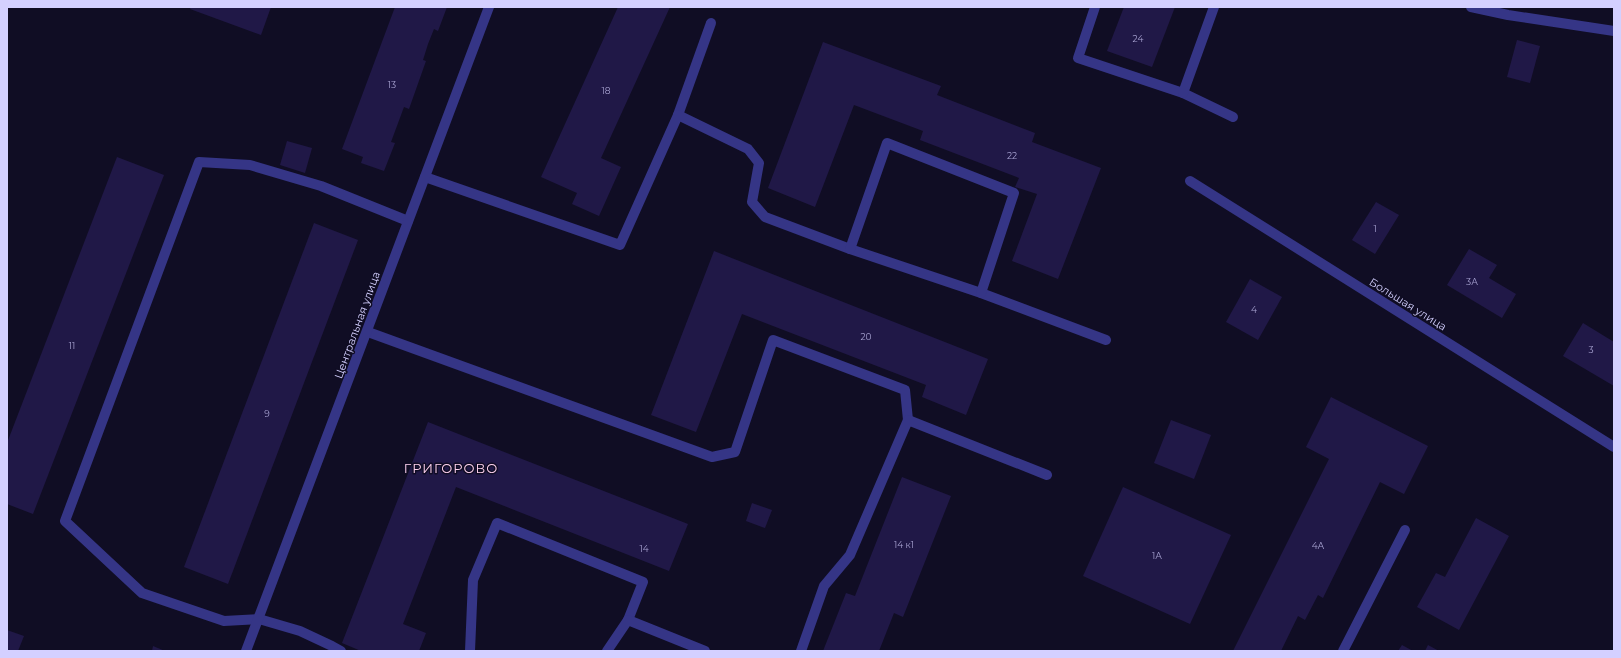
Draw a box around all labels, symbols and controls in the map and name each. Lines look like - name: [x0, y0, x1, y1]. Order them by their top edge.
- house number: 24: [1133, 33, 1143, 44]
- house number: 13: [388, 79, 396, 90]
- house number: 18: [602, 85, 611, 96]
- house number: 22: [1007, 150, 1017, 161]
- house number: 1: [1373, 223, 1377, 234]
- street label: Центральная улица: [331, 269, 383, 381]
- street label: Большая улица: [1367, 275, 1449, 333]
- house number: 3А: [1466, 276, 1478, 287]
- house number: 4: [1251, 304, 1257, 315]
- house number: 20: [860, 331, 872, 342]
- house number: 11: [69, 340, 75, 351]
- house number: 3: [1588, 344, 1594, 355]
- house number: 9: [264, 408, 270, 419]
- district label: ГРИГОРОВО: [404, 460, 498, 476]
- house number: 14 к1: [894, 539, 914, 550]
- house number: 4А: [1312, 540, 1325, 551]
- house number: 14: [639, 543, 649, 554]
- house number: 1А: [1152, 550, 1162, 561]

